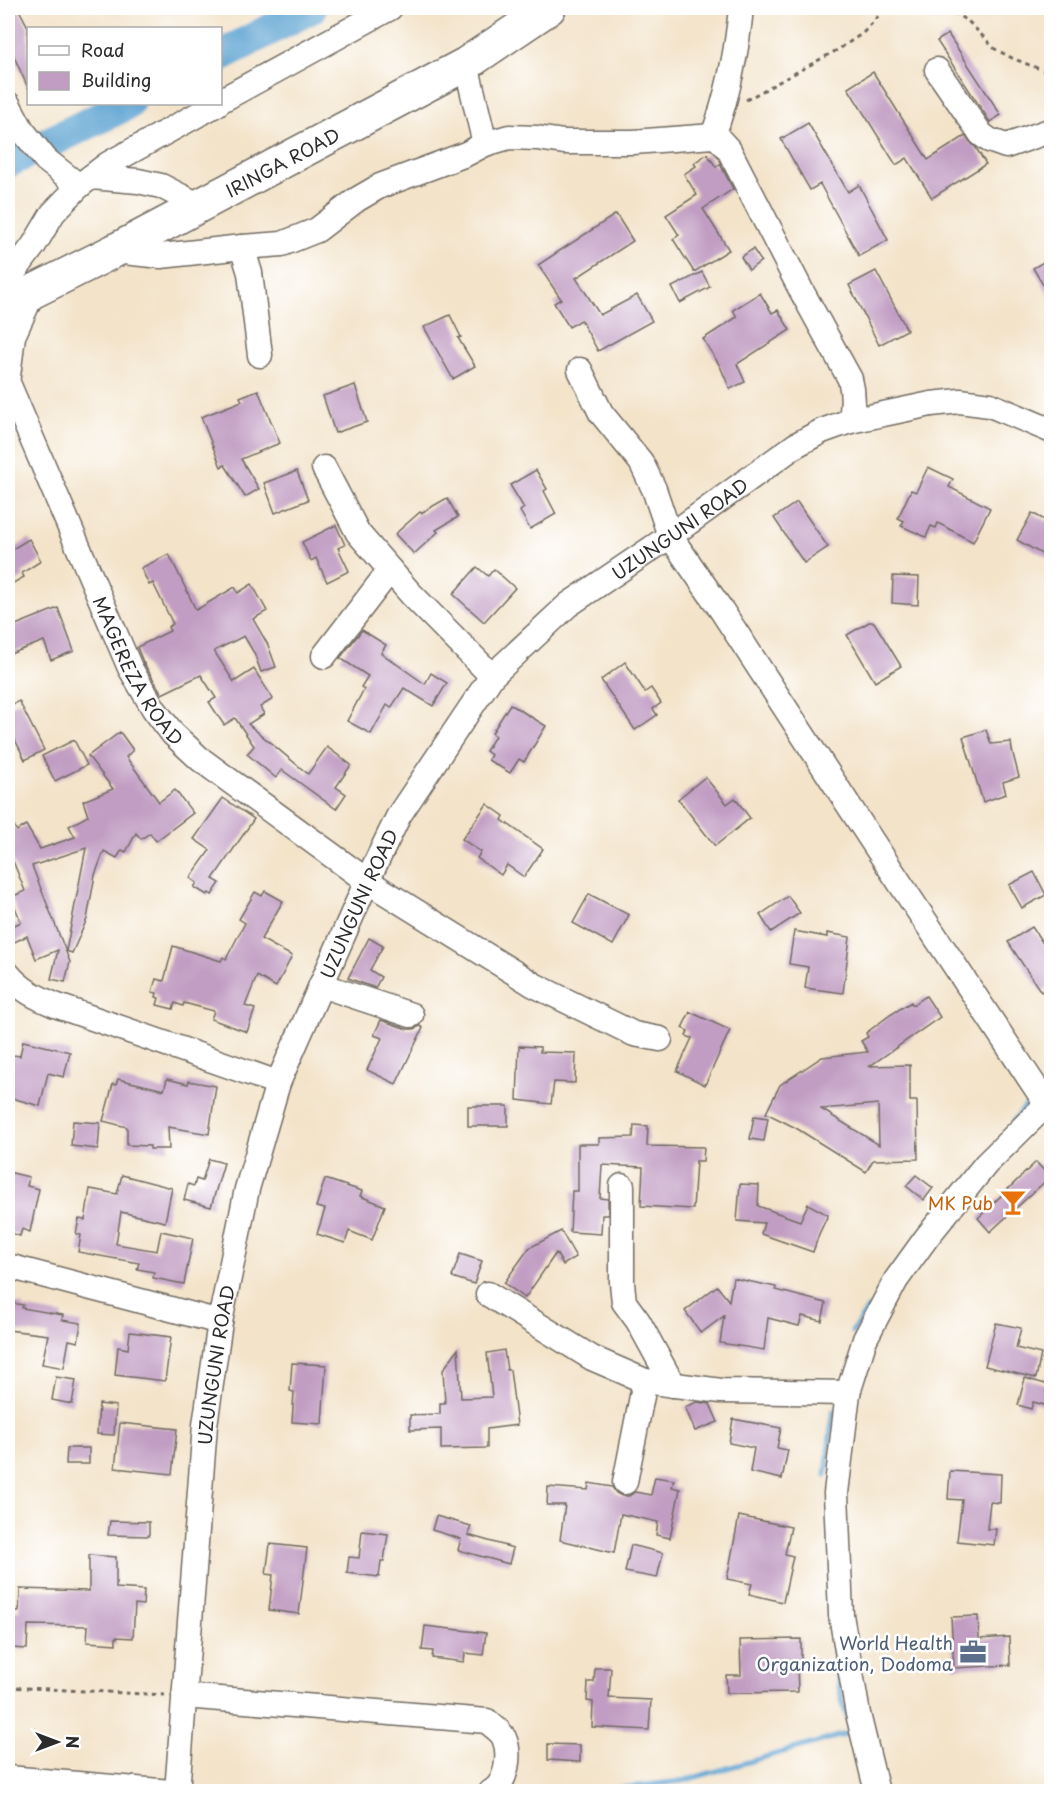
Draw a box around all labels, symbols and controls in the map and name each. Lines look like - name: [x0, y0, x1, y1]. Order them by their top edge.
- legend: [27, 27, 222, 105]
- text: Road: [81, 36, 125, 63]
- text: Building: [81, 66, 151, 93]
- street label: IRINGA ROAD: [220, 120, 344, 203]
- street label: UZUNGUNI ROAD: [606, 471, 753, 586]
- street label: MAGEREZA ROAD: [87, 592, 190, 751]
- street label: UZUNGUNI ROAD: [312, 824, 404, 982]
- bar icon: MK Pub: [998, 1187, 1028, 1217]
- place label: MK Pub: [928, 1189, 993, 1216]
- street label: UZUNGUNI ROAD: [190, 1282, 241, 1446]
- place label: World Health Organization, Dodoma: [756, 1629, 954, 1677]
- office icon: World Health Organization, Dodoma: [958, 1637, 988, 1667]
- north arrow: [27, 1712, 87, 1772]
- text: N: [61, 1736, 85, 1748]

